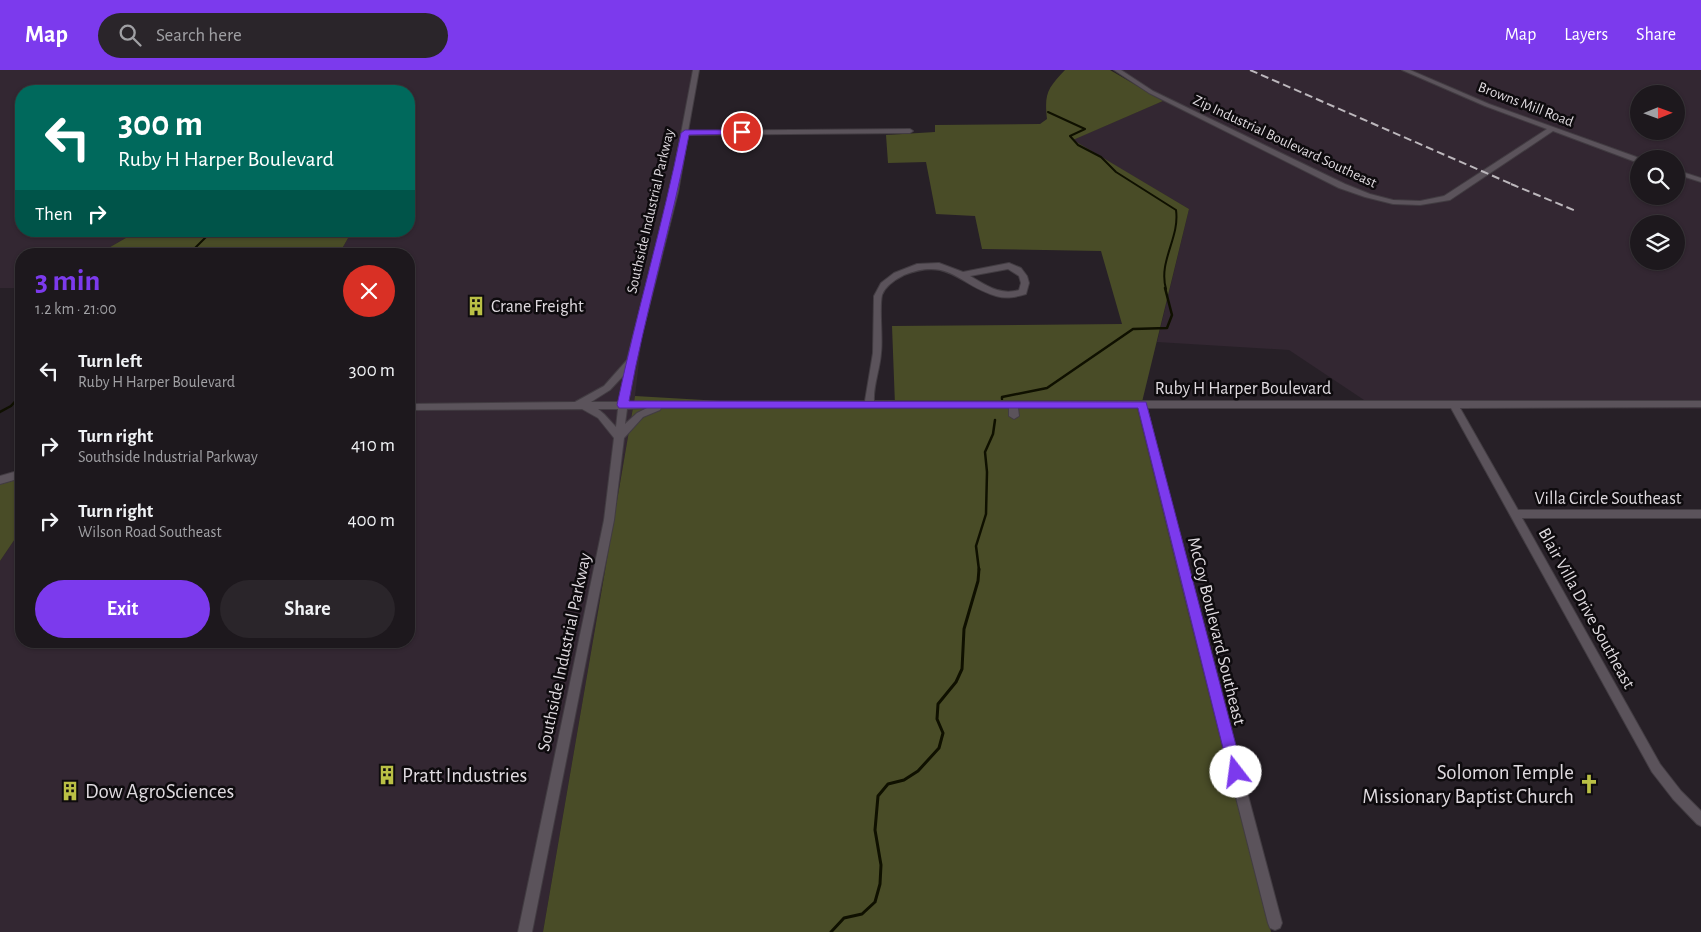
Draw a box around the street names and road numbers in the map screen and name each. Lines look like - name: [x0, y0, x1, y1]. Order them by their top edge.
- street label: Browns Mill Road: [1476, 79, 1576, 130]
- street label: Zip Industrial Boulevard Southeast: [1191, 92, 1379, 191]
- street label: Southside Industrial Parkway: [624, 127, 677, 295]
- street label: Ruby H Harper Boulevard: [1155, 380, 1331, 398]
- street label: Villa Circle Southeast: [1534, 490, 1682, 508]
- street label: Blair Villa Drive Southeast: [1534, 525, 1638, 692]
- street label: McCoy Boulevard Southeast: [1184, 535, 1248, 727]
- street label: Southside Industrial Parkway: [535, 551, 595, 753]

